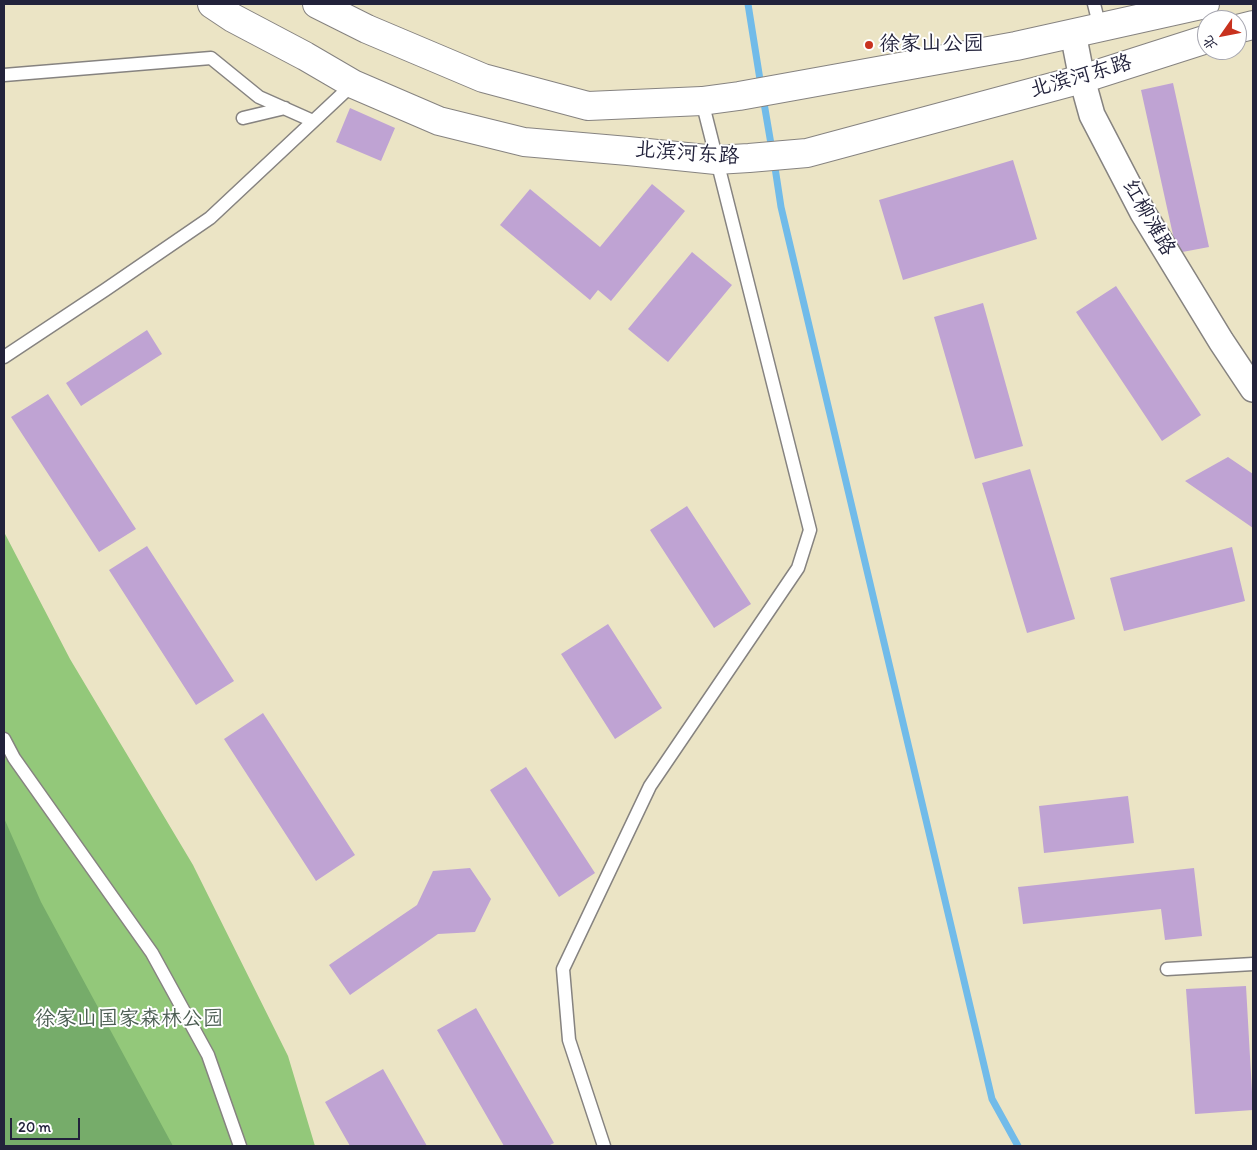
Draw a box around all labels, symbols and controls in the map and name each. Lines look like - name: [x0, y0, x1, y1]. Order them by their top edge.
- north arrow: [1197, 10, 1247, 60]
- place label: 徐家山公园: [879, 32, 984, 58]
- text: 北: [1199, 32, 1221, 53]
- marker: 徐家山公园: [863, 39, 875, 51]
- street label: 北滨河东路: [1027, 50, 1135, 104]
- street label: 北滨河东路: [634, 138, 740, 170]
- street label: 红柳滩路: [1116, 175, 1180, 261]
- park label: 徐家山国家森林公园: [35, 1007, 223, 1033]
- scale bar: [12, 1108, 82, 1140]
- text: 20 m: [18, 1118, 51, 1136]

